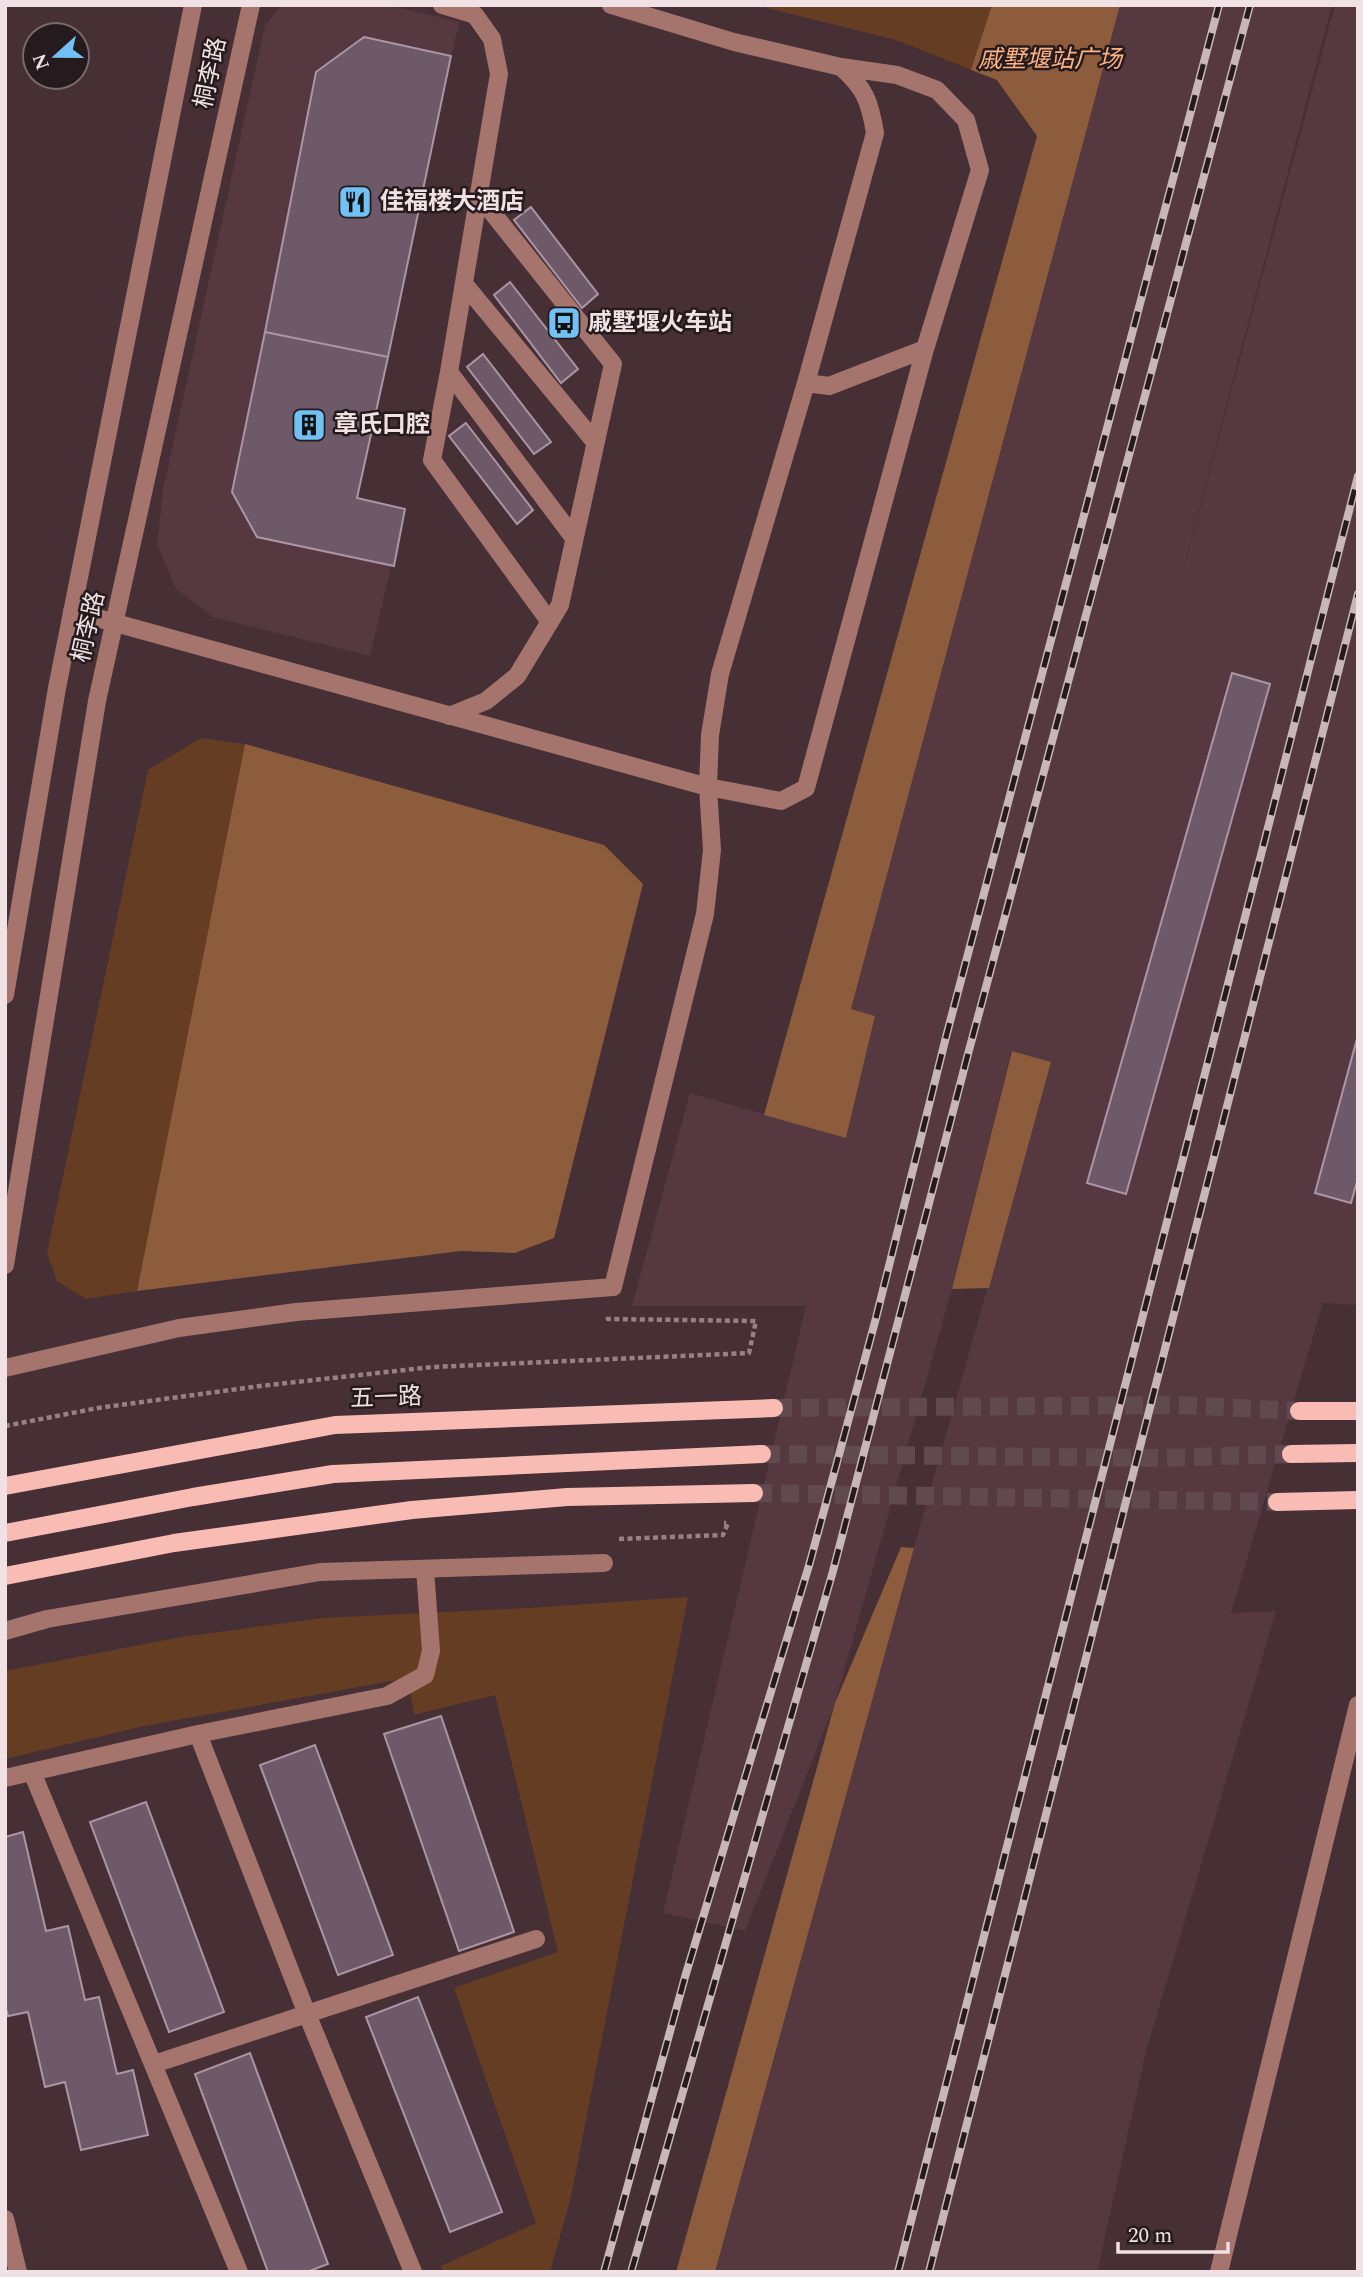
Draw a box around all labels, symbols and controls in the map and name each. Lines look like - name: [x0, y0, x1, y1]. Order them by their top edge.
- north arrow: [21, 21, 91, 91]
- street label: 桐李路: [186, 34, 236, 112]
- park label: 戚墅堰站广场: [978, 42, 1124, 78]
- text: N: [25, 49, 58, 74]
- restaurant icon: 佳福楼大酒店: [336, 183, 374, 221]
- place label: 佳福楼大酒店: [380, 184, 524, 220]
- bus stop icon: 戚墅堰火车站: [545, 304, 583, 342]
- place label: 戚墅堰火车站: [588, 305, 732, 341]
- building icon: 章氏口腔: [290, 406, 328, 444]
- place label: 章氏口腔: [334, 407, 430, 443]
- street label: 桐李路: [63, 588, 115, 666]
- street label: 五一路: [349, 1379, 423, 1417]
- scale bar: [1118, 2210, 1228, 2254]
- text: 20 m: [1128, 2220, 1172, 2252]

